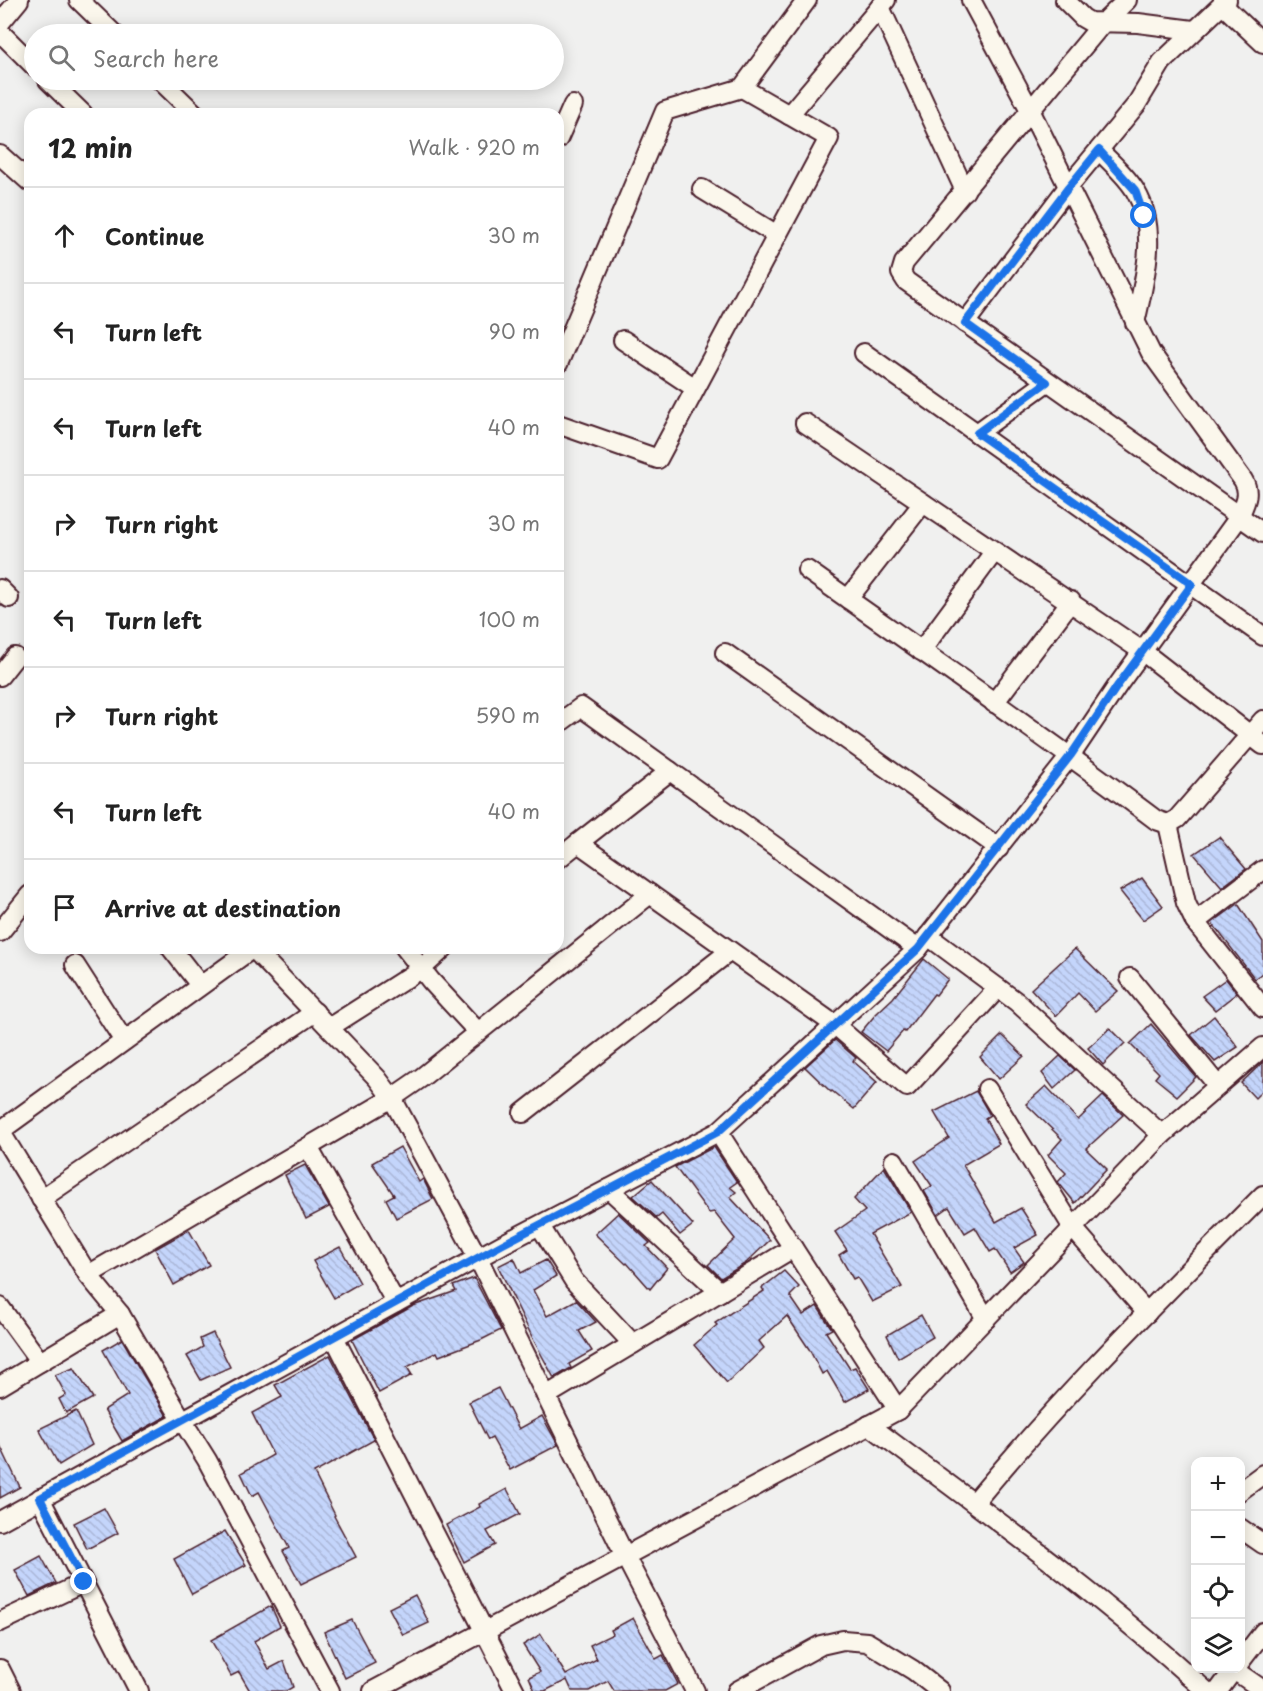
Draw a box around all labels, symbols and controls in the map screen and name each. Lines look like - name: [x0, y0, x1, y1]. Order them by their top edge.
- search box: [24, 24, 564, 90]
- icon: search: [45, 41, 78, 74]
- text: Search here: [93, 41, 219, 74]
- text: 12 min: [48, 128, 133, 167]
- text: Walk · 920 m: [408, 132, 540, 162]
- route start: [1130, 202, 1156, 228]
- icon: ahead: [48, 219, 81, 252]
- text: Continue: [105, 219, 204, 252]
- text: 30 m: [487, 220, 540, 250]
- icon: left: [48, 315, 81, 348]
- text: Turn left: [105, 315, 202, 348]
- text: 90 m: [489, 316, 540, 346]
- icon: left: [48, 411, 81, 444]
- text: Turn left: [105, 411, 202, 444]
- text: 40 m: [488, 412, 540, 442]
- icon: right: [48, 507, 81, 540]
- text: Turn right: [105, 507, 218, 540]
- text: 30 m: [487, 508, 540, 538]
- icon: left: [48, 603, 81, 636]
- text: Turn left: [105, 603, 202, 636]
- text: 100 m: [479, 604, 540, 634]
- icon: right: [48, 699, 81, 732]
- text: Turn right: [105, 699, 218, 732]
- text: 590 m: [476, 700, 540, 730]
- icon: left: [48, 795, 81, 828]
- text: Turn left: [105, 795, 202, 828]
- text: 40 m: [488, 796, 540, 826]
- icon: arrive: [48, 891, 81, 924]
- text: Arrive at destination: [105, 891, 341, 924]
- map controls: [1191, 1457, 1245, 1673]
- button: +: [1191, 1457, 1245, 1511]
- button: −: [1191, 1511, 1245, 1565]
- button: locate: [1191, 1565, 1245, 1619]
- route end: [70, 1568, 96, 1594]
- button: layers: [1191, 1619, 1245, 1673]

